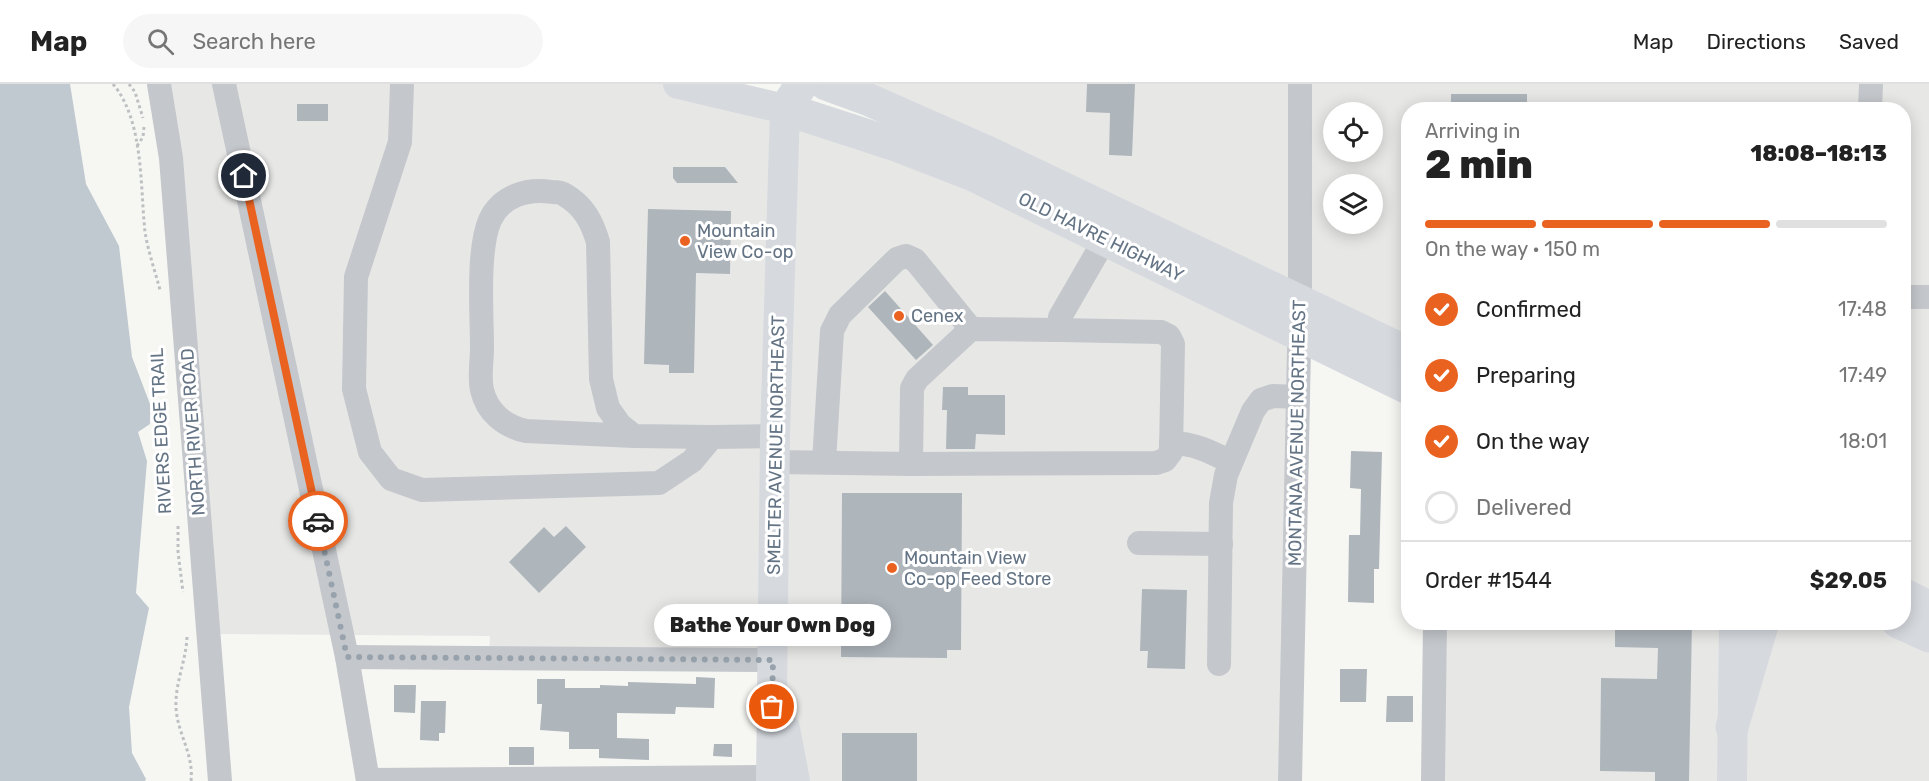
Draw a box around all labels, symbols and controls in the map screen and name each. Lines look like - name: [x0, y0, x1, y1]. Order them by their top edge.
- search box: [123, 14, 543, 68]
- text: Map: [30, 25, 87, 58]
- icon: search: [144, 25, 177, 58]
- text: Search here: [192, 28, 316, 55]
- text: Map: [1633, 29, 1674, 54]
- text: Directions: [1707, 29, 1806, 54]
- text: Saved: [1839, 29, 1899, 54]
- map controls: [1323, 102, 1383, 234]
- button: locate: [1323, 102, 1383, 162]
- text: Arriving in: [1425, 119, 1520, 143]
- text: 18:08–18:13: [1751, 140, 1887, 167]
- text: 2 min: [1425, 142, 1533, 188]
- pin: [218, 150, 269, 201]
- icon: home: [227, 159, 260, 192]
- button: layers: [1323, 174, 1383, 234]
- street label: OLD HAVRE HIGHWAY: [1015, 187, 1188, 287]
- place label: Mountain View Co-op: [697, 220, 793, 263]
- marker: Mountain View Co-op: [678, 234, 692, 248]
- text: On the way · 150 m: [1425, 237, 1600, 261]
- icon: check: [1425, 293, 1458, 326]
- text: Confirmed: [1476, 296, 1582, 323]
- text: 17:48: [1838, 297, 1887, 321]
- street label: MONTANA AVENUE NORTHEAST: [1284, 300, 1310, 566]
- place label: Cenex: [911, 305, 964, 327]
- marker: Cenex: [892, 309, 906, 323]
- street label: SMELTER AVENUE NORTHEAST: [763, 315, 789, 575]
- street label: RIVERS EDGE TRAIL: [146, 347, 176, 515]
- street label: NORTH RIVER ROAD: [176, 348, 210, 516]
- icon: check: [1425, 359, 1458, 392]
- text: Preparing: [1476, 362, 1576, 389]
- text: 17:49: [1839, 363, 1887, 387]
- icon: check: [1425, 425, 1458, 458]
- text: On the way: [1476, 428, 1590, 455]
- text: 18:01: [1839, 429, 1887, 453]
- courier: [288, 491, 348, 551]
- text: Delivered: [1476, 494, 1572, 521]
- icon: car: [302, 505, 335, 538]
- place label: Mountain View Co-op Feed Store: [904, 547, 1051, 590]
- marker: Mountain View Co-op Feed Store: [885, 561, 899, 575]
- text: Order #1544: [1425, 567, 1552, 594]
- text: $29.05: [1810, 567, 1887, 594]
- callout: Bathe Your Own Dog: [654, 605, 890, 647]
- text: Bathe Your Own Dog: [670, 613, 875, 637]
- pin: [746, 681, 797, 732]
- icon: bag: [755, 690, 788, 723]

